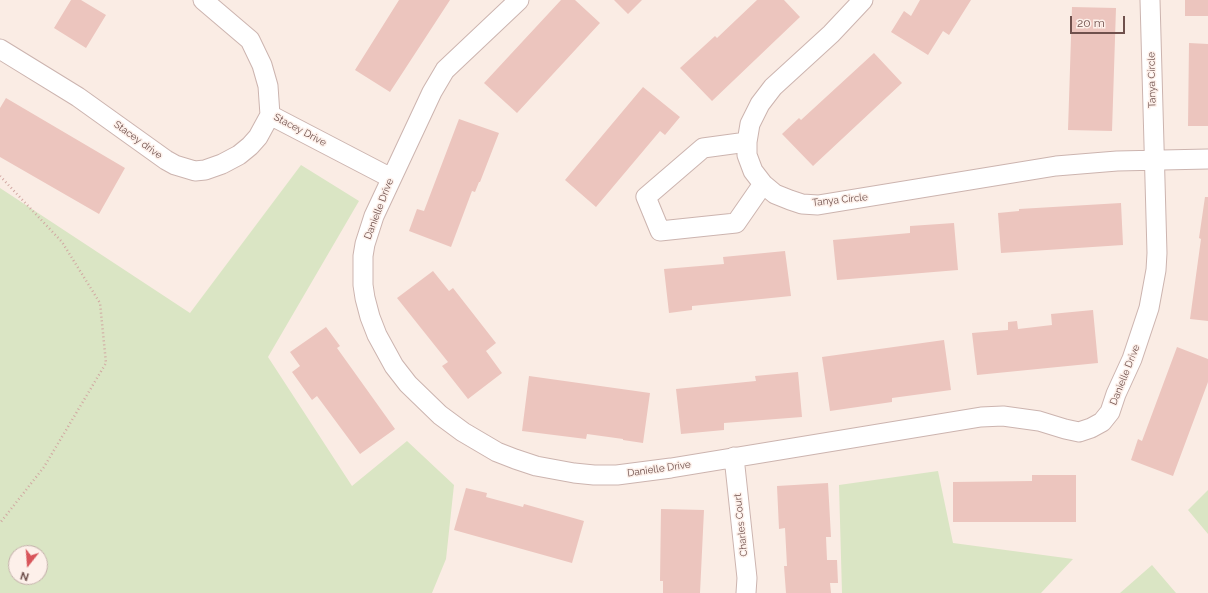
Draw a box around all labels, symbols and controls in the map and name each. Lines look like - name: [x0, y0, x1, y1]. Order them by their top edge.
- scale bar: [1072, 8, 1127, 34]
- text: 20 m: [1077, 16, 1105, 30]
- street label: Tanya Circle: [1146, 52, 1158, 108]
- street label: Stacey Drive: [272, 111, 328, 149]
- street label: Stacey drive: [111, 118, 165, 162]
- street label: Danielle Drive: [362, 177, 396, 241]
- street label: Tanya Circle: [812, 191, 868, 209]
- street label: Danielle Drive: [1107, 343, 1143, 407]
- street label: Danielle Drive: [626, 459, 692, 479]
- street label: Charles Court: [732, 493, 750, 557]
- north arrow: [8, 545, 48, 585]
- text: N: [19, 569, 31, 583]

